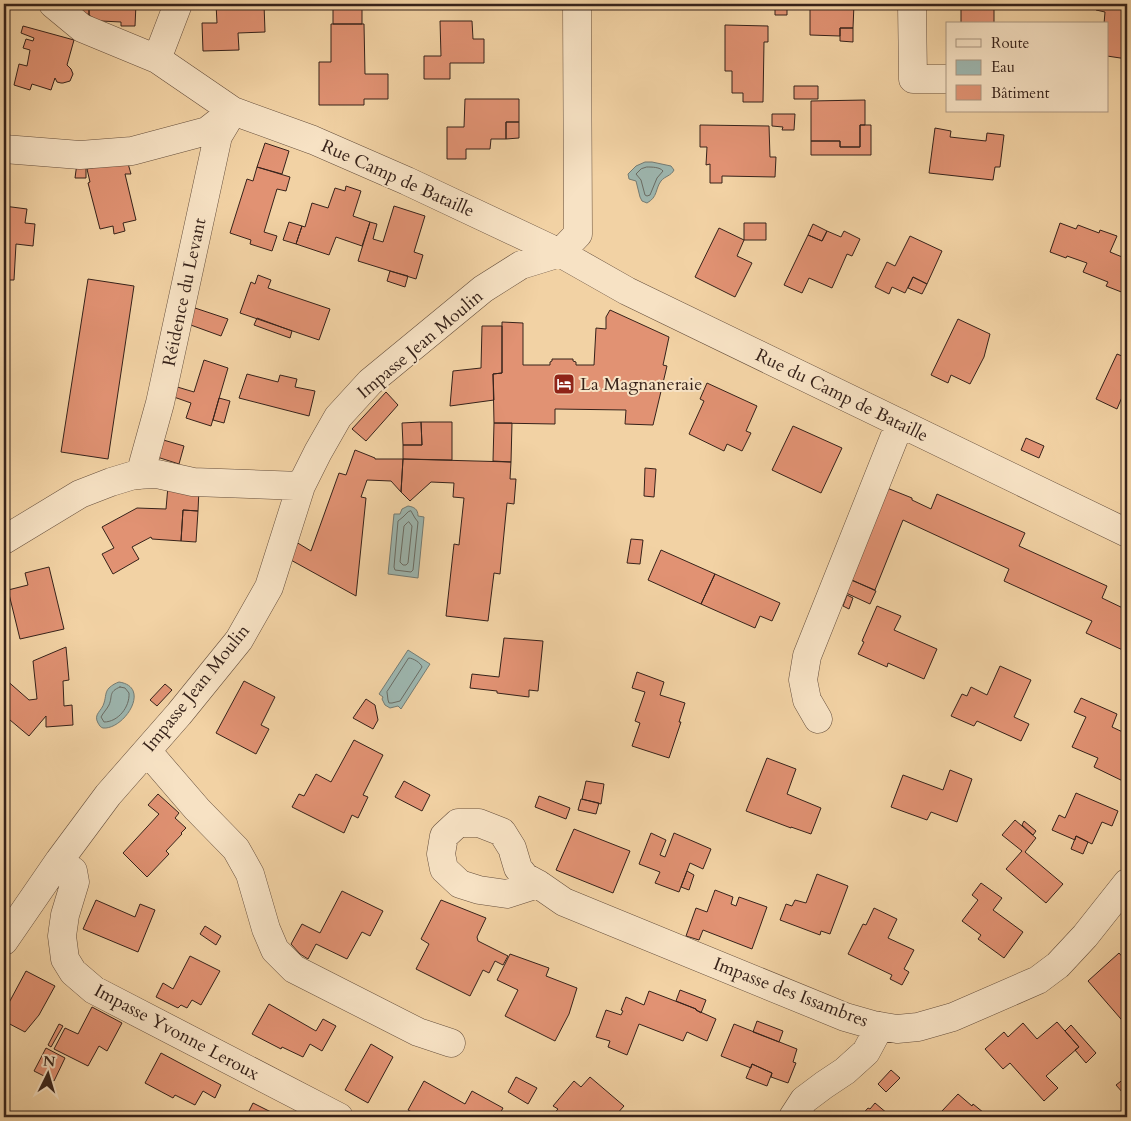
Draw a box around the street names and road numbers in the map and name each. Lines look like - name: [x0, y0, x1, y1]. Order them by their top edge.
- street label: Rue Camp de Bataille: [317, 133, 478, 223]
- street label: Réidence du Levant: [157, 215, 212, 369]
- street label: Impasse Jean Moulin: [352, 284, 489, 405]
- street label: Rue du Camp de Bataille: [751, 343, 932, 448]
- street label: Impasse Jean Moulin: [137, 619, 256, 757]
- street label: Impasse des Issambres: [710, 951, 872, 1034]
- street label: Impasse Yvonne Leroux: [90, 978, 264, 1087]

